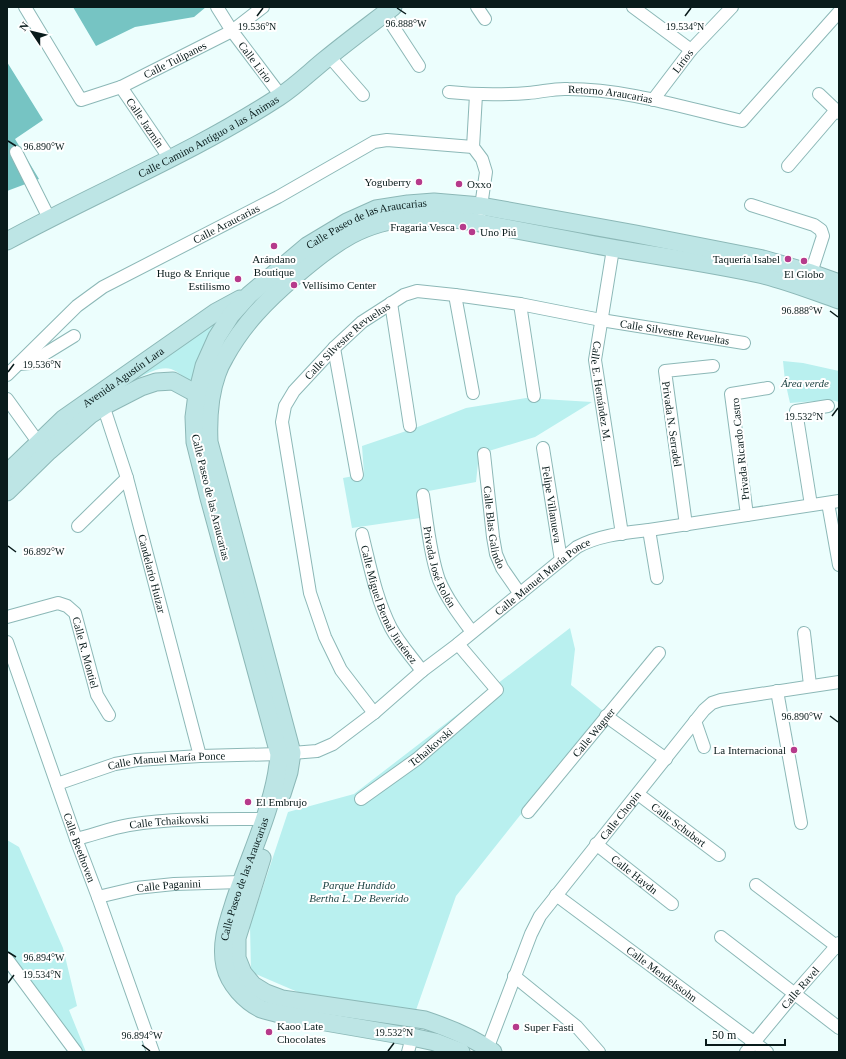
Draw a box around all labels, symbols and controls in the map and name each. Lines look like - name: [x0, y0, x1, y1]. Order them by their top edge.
- north arrow: [12, 12, 52, 52]
- text: 96.888°W: [386, 18, 427, 29]
- text: N: [17, 20, 31, 33]
- text: 19.536°N: [238, 21, 276, 32]
- text: 19.534°N: [666, 21, 704, 32]
- street label: Calle Tulipanes: [141, 39, 208, 81]
- street label: Calle Lirio: [236, 39, 275, 85]
- street label: Lirios: [670, 47, 695, 75]
- street label: Retorno Araucarias: [568, 83, 654, 105]
- street label: Calle Camino Antiguo a las Ánimas: [136, 93, 281, 180]
- street label: Calle Jazmín: [124, 96, 167, 150]
- text: 96.890°W: [24, 141, 65, 152]
- place label: Yoguberry: [364, 176, 411, 188]
- marker: Yoguberry: [414, 177, 424, 187]
- place label: Oxxo: [467, 178, 492, 190]
- marker: Oxxo: [454, 179, 464, 189]
- street label: Calle Paseo de las Araucarias: [304, 197, 427, 251]
- street label: Calle Araucarias: [191, 202, 261, 246]
- place label: Fragaria Vesca: [390, 221, 455, 233]
- marker: Fragaria Vesca: [458, 222, 468, 232]
- place label: Uno Piú: [480, 226, 517, 238]
- marker: Uno Piú: [467, 227, 477, 237]
- marker: Arándano Boutique: [269, 241, 279, 251]
- place label: Arándano Boutique: [252, 253, 296, 278]
- place label: Taquería Isabel: [713, 253, 780, 265]
- marker: Taquería Isabel: [783, 254, 793, 264]
- marker: El Globo: [799, 256, 809, 266]
- place label: Hugo & Enrique Estilismo: [157, 267, 230, 292]
- place label: El Globo: [784, 268, 825, 280]
- marker: Hugo & Enrique Estilismo: [233, 274, 243, 284]
- place label: Vellísimo Center: [302, 279, 377, 291]
- marker: Vellísimo Center: [289, 280, 299, 290]
- street label: Calle Silvestre Revueltas: [302, 300, 392, 382]
- text: 96.888°W: [782, 305, 823, 316]
- street label: Calle Silvestre Revueltas: [619, 317, 730, 347]
- street label: Calle E. Hernández M.: [589, 340, 614, 442]
- street label: Avenida Agustín Lara: [80, 344, 166, 410]
- text: 19.536°N: [23, 359, 61, 370]
- park label: Área verde: [780, 377, 829, 389]
- street label: Privada N. Serradel: [660, 380, 684, 468]
- street label: Privada Ricardo Castro: [729, 397, 751, 501]
- text: 19.532°N: [785, 411, 823, 422]
- street label: Calle Paseo de las Araucarias: [190, 433, 232, 561]
- street label: Felipe Villanueva: [540, 465, 564, 544]
- street label: Calle Blas Galindo: [481, 485, 508, 571]
- street label: Privada José Rolón: [421, 525, 459, 610]
- street label: Candelario Huizar: [136, 533, 168, 615]
- street label: Calle Manuel María Ponce: [492, 536, 592, 618]
- street label: Calle Miguel Bernal Jiménez: [359, 544, 420, 666]
- text: 96.892°W: [24, 546, 65, 557]
- street label: Calle R. Montiel: [70, 615, 101, 690]
- street label: Calle Wagner: [570, 705, 617, 759]
- text: 96.890°W: [782, 711, 823, 722]
- street label: Tchaikovski: [406, 725, 455, 769]
- place label: La Internacional: [714, 744, 786, 756]
- marker: La Internacional: [789, 745, 799, 755]
- street label: Calle Manuel María Ponce: [106, 749, 226, 772]
- street label: Calle Chopin: [597, 788, 643, 842]
- place label: El Embrujo: [256, 796, 308, 808]
- marker: El Embrujo: [243, 797, 253, 807]
- street label: Calle Schubert: [649, 800, 708, 849]
- street label: Calle Beethoven: [61, 811, 98, 884]
- street label: Calle Tchaikovski: [129, 813, 209, 831]
- street label: Calle Paseo de las Araucarias: [218, 816, 271, 942]
- street label: Calle Haydn: [609, 853, 660, 897]
- street label: Calle Paganini: [136, 877, 201, 894]
- park label: Parque Hundido Bertha L. De Beverido: [309, 879, 409, 904]
- street label: Calle Mendelssohn: [624, 944, 700, 1004]
- text: 96.894°W: [24, 952, 65, 963]
- street label: Calle Ravel: [779, 964, 821, 1011]
- text: 19.534°N: [23, 969, 61, 980]
- place label: Kaoo Late Chocolates: [277, 1020, 326, 1045]
- place label: Super Fasti: [524, 1021, 574, 1033]
- scale bar: [706, 1021, 785, 1047]
- marker: Super Fasti: [511, 1022, 521, 1032]
- marker: Kaoo Late Chocolates: [264, 1027, 274, 1037]
- text: 19.532°N: [375, 1027, 413, 1038]
- text: 50 m: [712, 1028, 737, 1042]
- text: 96.894°W: [122, 1030, 163, 1041]

